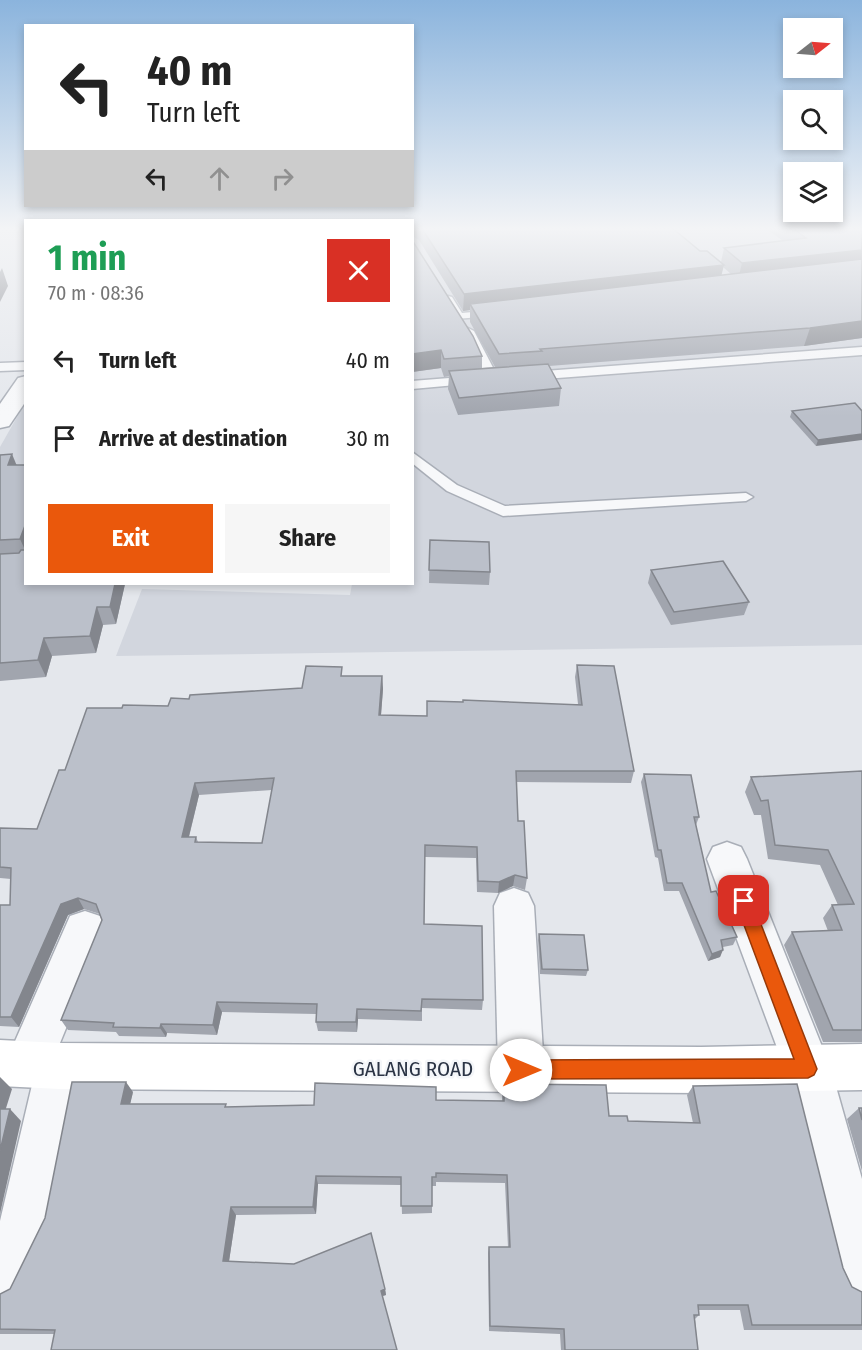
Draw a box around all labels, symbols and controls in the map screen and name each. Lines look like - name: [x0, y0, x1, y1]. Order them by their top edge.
- north arrow: [783, 18, 843, 78]
- map controls: [783, 18, 843, 222]
- text: 40 m: [147, 46, 232, 96]
- icon: left: [48, 48, 126, 126]
- button: search: [783, 90, 843, 150]
- text: Turn left: [147, 97, 240, 129]
- icon: left: [140, 162, 173, 195]
- icon: ahead: [203, 162, 236, 195]
- icon: right: [266, 162, 299, 195]
- button: layers: [783, 162, 843, 222]
- text: 1 min: [48, 236, 126, 280]
- button: close: [327, 239, 390, 302]
- text: 70 m · 08:36: [48, 281, 144, 305]
- icon: left: [48, 344, 81, 377]
- text: Turn left: [99, 347, 177, 374]
- text: 40 m: [346, 347, 390, 374]
- icon: arrive: [48, 422, 81, 455]
- text: Arrive at destination: [99, 425, 287, 452]
- text: 30 m: [347, 425, 390, 452]
- button: Exit: [48, 504, 213, 573]
- button: Share: [225, 504, 390, 573]
- pin: [718, 875, 769, 926]
- icon: arrive: [727, 884, 760, 917]
- position arrow: [489, 1038, 553, 1102]
- street label: GALANG ROAD: [353, 1056, 473, 1082]

